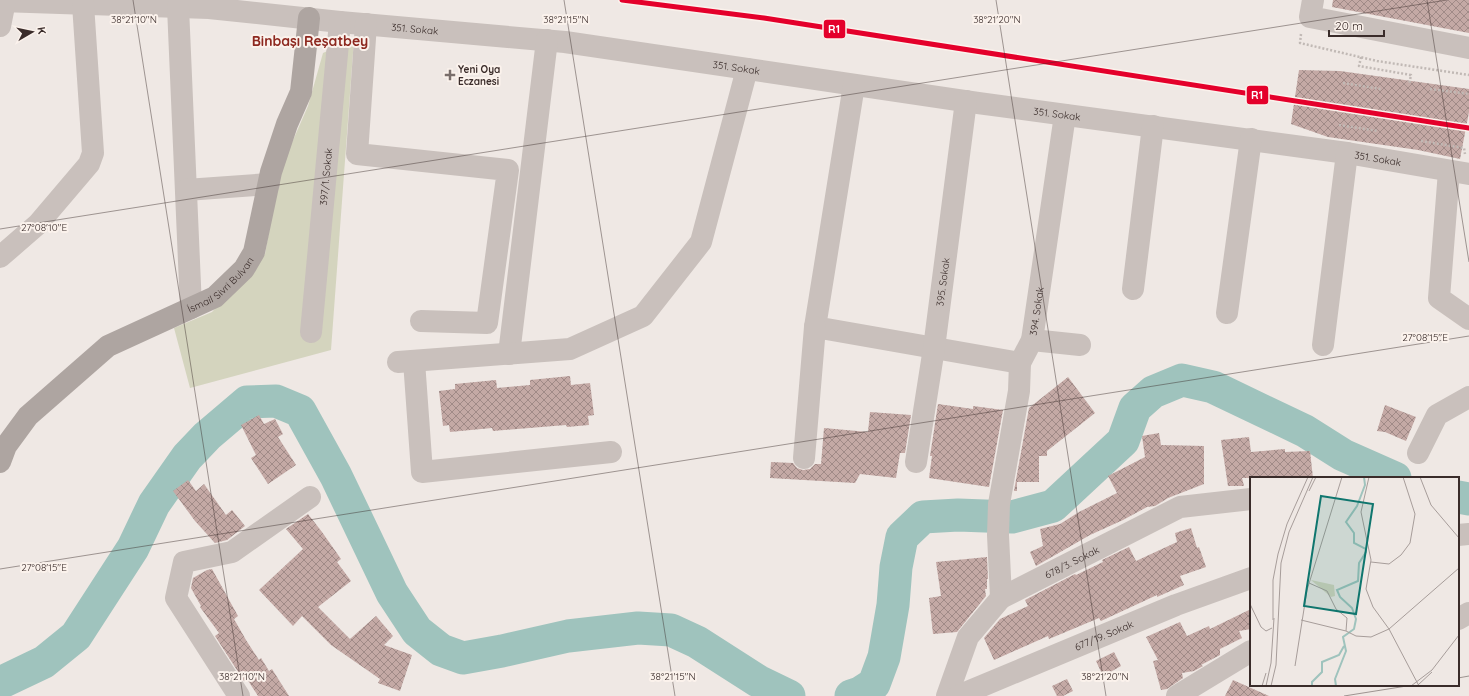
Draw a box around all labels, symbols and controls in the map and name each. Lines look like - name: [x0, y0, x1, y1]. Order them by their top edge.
- north arrow: [12, 12, 52, 52]
- scale bar: [1329, 12, 1384, 38]
- text: 38°21'10"N: [111, 13, 157, 26]
- text: 38°21'15"N: [543, 13, 589, 26]
- text: 38°21'20"N: [973, 13, 1021, 26]
- text: 20 m: [1335, 18, 1363, 33]
- line badge: R1: [823, 19, 846, 39]
- street label: 351. Sokak: [391, 21, 439, 38]
- text: R1: [828, 22, 840, 36]
- text: K: [34, 26, 49, 35]
- district label: Binbaşı Reşatbey: [252, 32, 368, 50]
- street label: 351. Sokak: [712, 58, 761, 78]
- place label: Yeni Oya Eczanesi: [458, 63, 500, 88]
- marker: Yeni Oya Eczanesi: [445, 70, 455, 80]
- line badge: R1: [1246, 85, 1269, 105]
- text: R1: [1251, 88, 1263, 102]
- street label: 351. Sokak: [1033, 105, 1081, 124]
- street label: 397/1. Sokak: [317, 147, 335, 206]
- street label: 351. Sokak: [1353, 148, 1402, 169]
- text: 27°08'10"E: [21, 221, 67, 234]
- street label: İsmail Sivri Bulvarı: [185, 255, 257, 316]
- street label: 395. Sokak: [933, 257, 953, 307]
- street label: 394. Sokak: [1027, 286, 1047, 336]
- text: 27°08'15"E: [1402, 331, 1448, 344]
- inset map: [1250, 477, 1459, 686]
- street label: 678/3. Sokak: [1042, 543, 1101, 582]
- text: 27°08'15"E: [21, 561, 67, 574]
- street label: 677/19. Sokak: [1073, 618, 1135, 654]
- text: 38°21'10"N: [219, 670, 265, 683]
- text: 38°21'15"N: [650, 670, 696, 683]
- text: 38°21'20"N: [1081, 670, 1129, 683]

